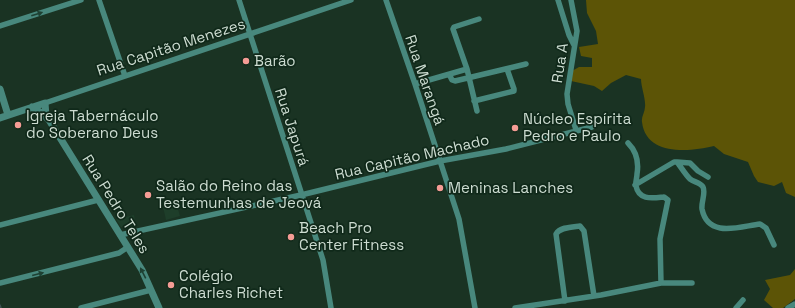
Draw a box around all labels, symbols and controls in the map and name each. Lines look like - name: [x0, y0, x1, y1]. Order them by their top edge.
- one-way arrow: [31, 11, 43, 17]
- street label: Rua Capitão Menezes: [94, 13, 248, 80]
- street label: Rua Marangá: [401, 32, 450, 128]
- street label: Rua A: [547, 41, 572, 84]
- place label: Barão: [254, 51, 296, 70]
- marker: Barão: [241, 56, 251, 66]
- street label: Rua Japurá: [271, 85, 314, 169]
- place label: Igreja Tabernáculo do Soberano Deus: [26, 106, 158, 142]
- place label: Núcleo Espírita Pedro e Paulo: [523, 109, 632, 145]
- marker: Igreja Tabernáculo do Soberano Deus: [13, 120, 23, 130]
- marker: Núcleo Espírita Pedro e Paulo: [510, 123, 520, 133]
- street label: Rua Capitão Machado: [333, 129, 491, 184]
- street label: Rua Pedro Teles: [78, 151, 155, 257]
- place label: Salão do Reino das Testemunhas de Jeová: [156, 176, 322, 212]
- place label: Meninas Lanches: [448, 178, 573, 197]
- marker: Meninas Lanches: [435, 183, 445, 193]
- marker: Salão do Reino das Testemunhas de Jeová: [143, 190, 153, 200]
- place label: Beach Pro Center Fitness: [299, 218, 404, 254]
- marker: Beach Pro Center Fitness: [286, 232, 296, 242]
- place label: Colégio Charles Richet: [179, 266, 283, 302]
- one-way arrow: [140, 267, 146, 278]
- one-way arrow: [32, 270, 44, 276]
- marker: Colégio Charles Richet: [166, 280, 176, 290]

